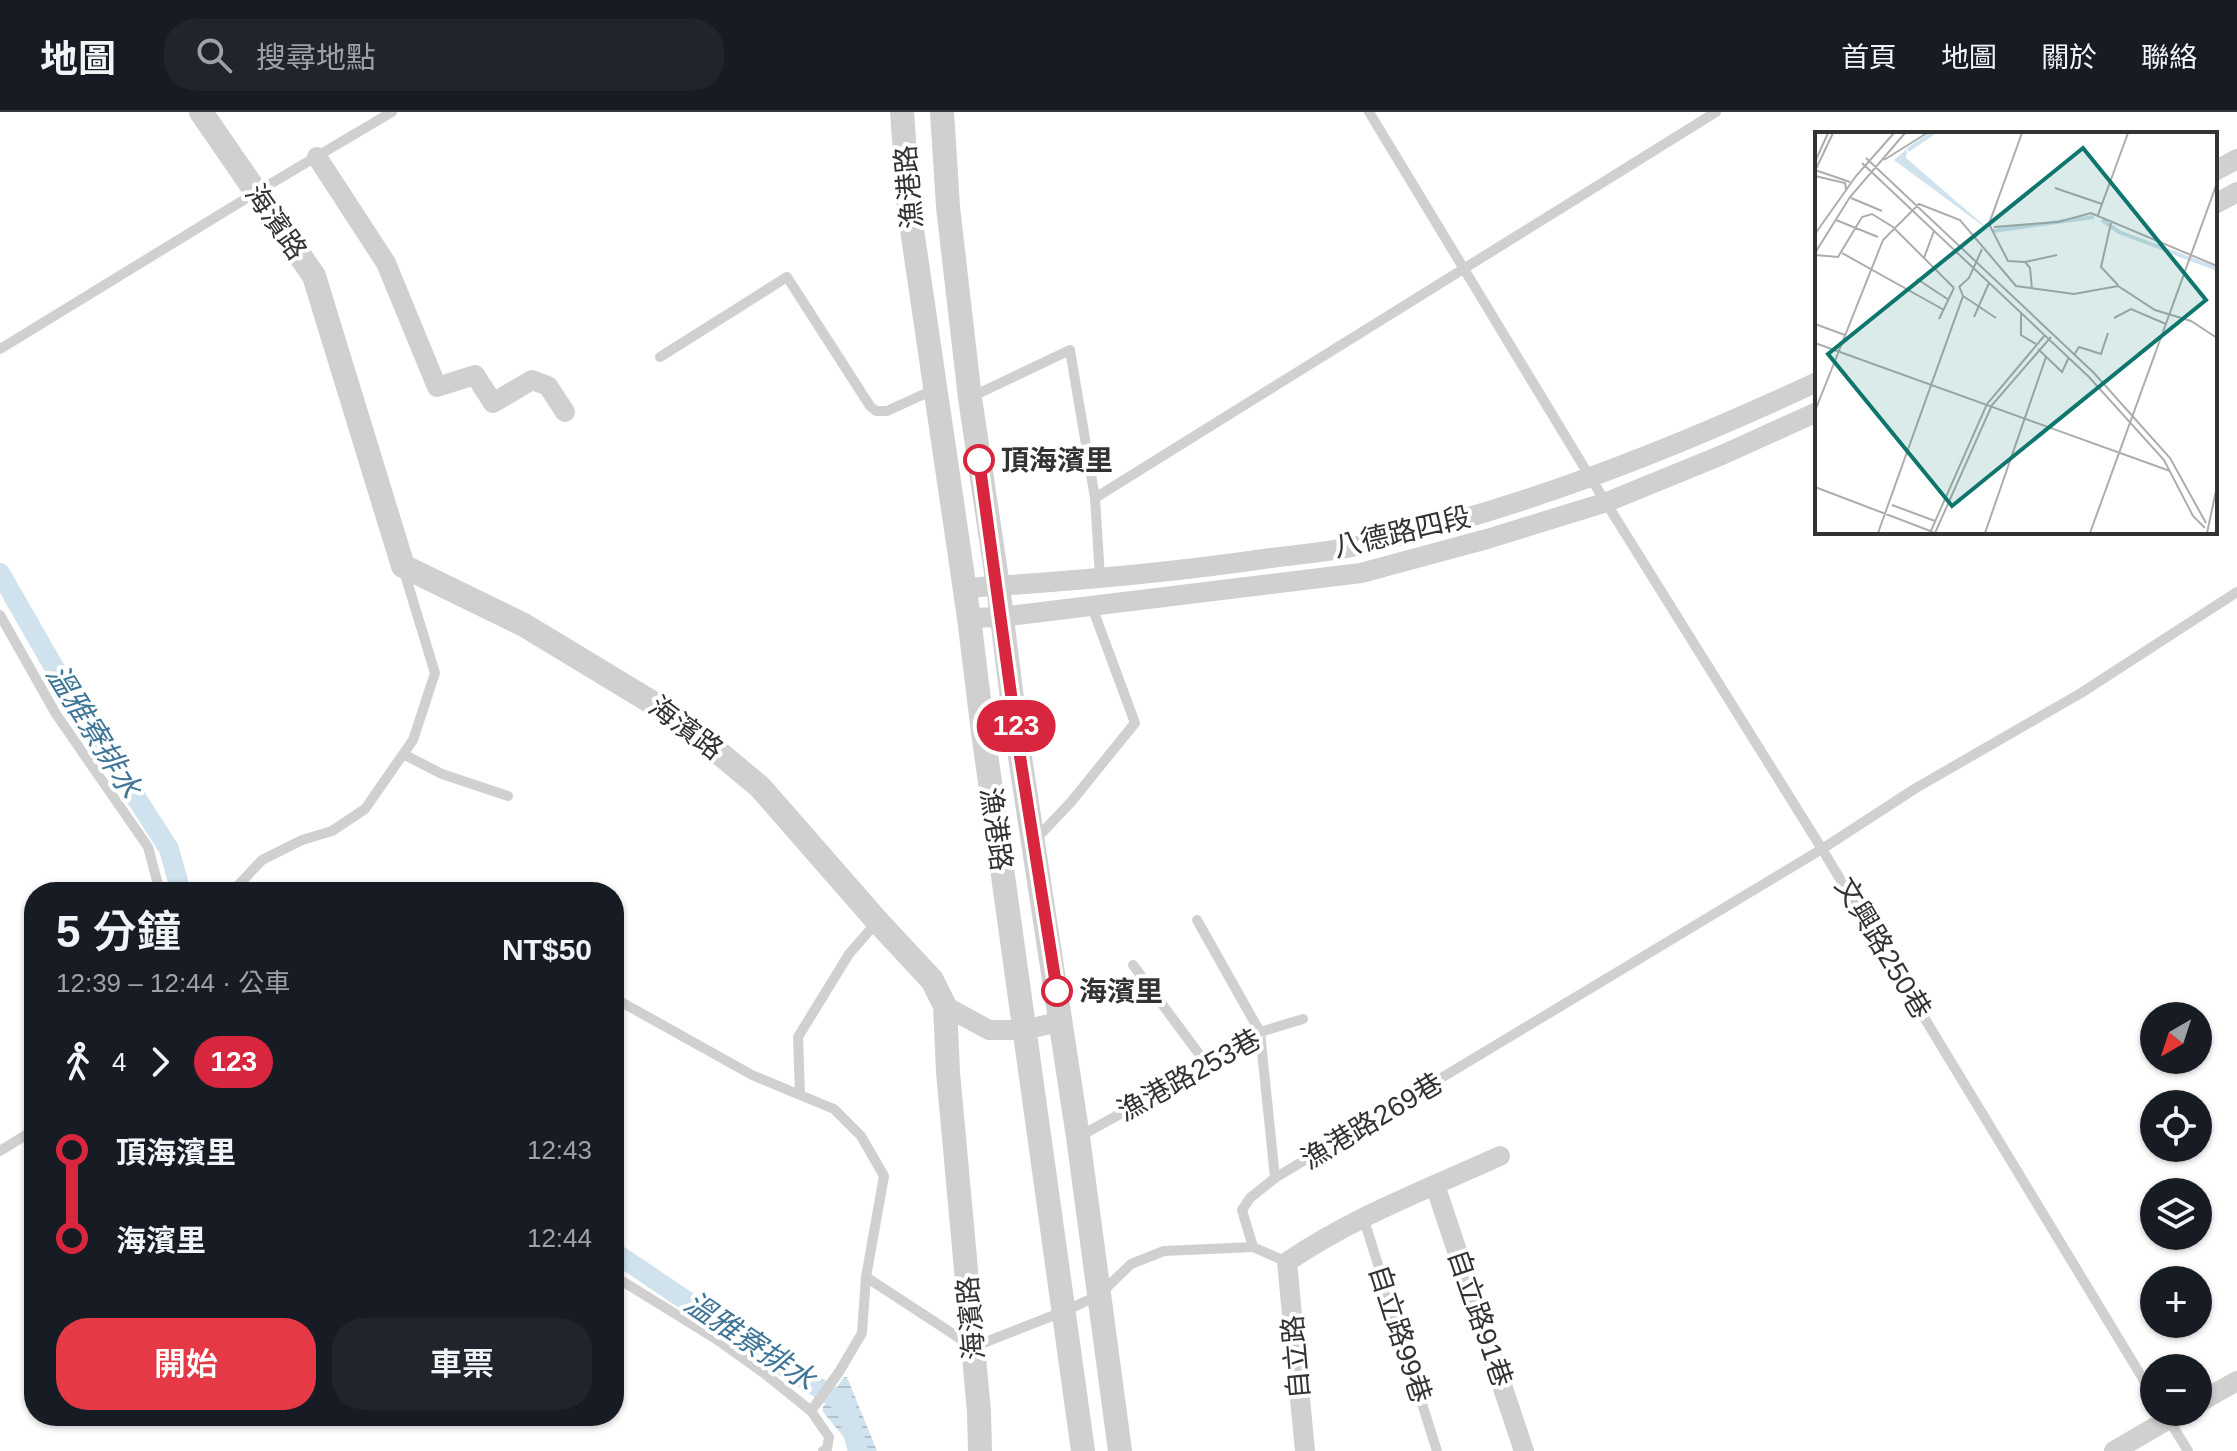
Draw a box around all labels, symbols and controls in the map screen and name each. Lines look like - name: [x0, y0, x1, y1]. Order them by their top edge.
- search box: [164, 19, 724, 91]
- icon: search: [192, 33, 236, 77]
- text: 地圖: [40, 38, 116, 80]
- text: 搜尋地點: [256, 41, 376, 74]
- text: 首頁: [1841, 42, 1897, 73]
- text: 地圖: [1941, 42, 1997, 73]
- text: 關於: [2041, 42, 2097, 73]
- text: 聯絡: [2141, 42, 2197, 73]
- inset map: [1815, 132, 2217, 534]
- street label: 漁港路: [890, 144, 928, 230]
- street label: 海濱路: [239, 179, 313, 265]
- marker: 頂海濱里: [964, 445, 994, 475]
- place label: 頂海濱里: [1001, 445, 1113, 476]
- street label: 八德路四段: [1330, 501, 1474, 563]
- water label: 溫雅寮排水: [40, 659, 149, 805]
- street label: 海濱路: [643, 690, 729, 766]
- line badge: 123: [970, 700, 1062, 752]
- text: 123: [993, 710, 1039, 741]
- street label: 漁港路: [975, 785, 1017, 873]
- street label: 文興路250巷: [1829, 872, 1937, 1024]
- text: 5 分鐘: [56, 907, 181, 956]
- text: NT$50: [502, 933, 592, 966]
- text: 12:39 – 12:44 · 公車: [56, 968, 290, 998]
- marker: 海濱里: [1042, 976, 1072, 1006]
- place label: 海濱里: [1079, 976, 1163, 1007]
- north arrow: [2140, 1002, 2212, 1074]
- map controls: [2140, 1002, 2212, 1426]
- street label: 漁港路253巷: [1112, 1023, 1266, 1127]
- icon: walk: [56, 1040, 100, 1084]
- icon: forward: [138, 1040, 182, 1084]
- text: 123: [210, 1046, 257, 1077]
- text: 4: [112, 1047, 126, 1077]
- street label: 漁港路269巷: [1296, 1067, 1448, 1175]
- button: locate: [2140, 1090, 2212, 1162]
- text: 12:43: [527, 1135, 592, 1165]
- text: 頂海濱里: [116, 1136, 236, 1169]
- button: layers: [2140, 1178, 2212, 1250]
- text: 12:44: [527, 1223, 592, 1253]
- text: 海濱里: [116, 1224, 206, 1257]
- street label: 自立路91巷: [1442, 1245, 1518, 1391]
- street label: 自立路99巷: [1363, 1261, 1437, 1407]
- button: +: [2140, 1266, 2212, 1338]
- street label: 海濱路: [952, 1275, 990, 1361]
- water label: 溫雅寮排水: [679, 1285, 823, 1398]
- street label: 自立路: [1277, 1314, 1315, 1400]
- button: 開始: [56, 1318, 316, 1410]
- button: 車票: [332, 1318, 592, 1410]
- button: −: [2140, 1354, 2212, 1426]

